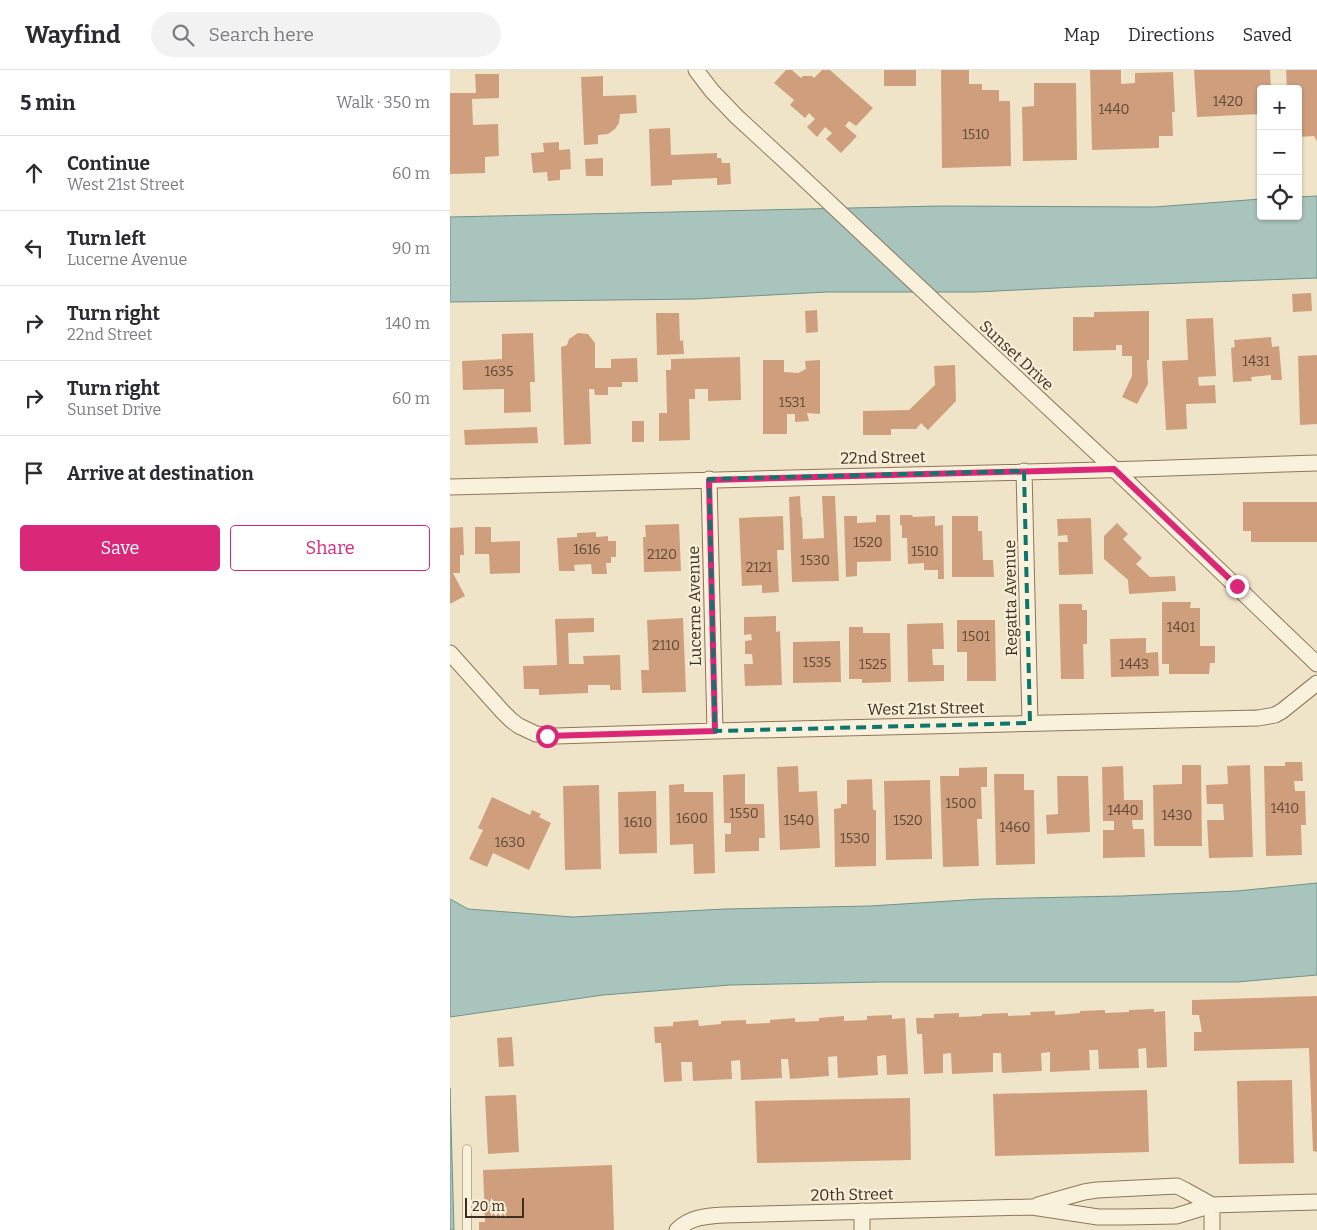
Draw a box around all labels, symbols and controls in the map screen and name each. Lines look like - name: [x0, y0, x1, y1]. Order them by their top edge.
- search box: [151, 12, 501, 57]
- text: Wayfind: [25, 21, 121, 49]
- icon: search: [169, 21, 197, 49]
- text: Search here: [209, 23, 314, 46]
- text: Map: [1064, 24, 1100, 46]
- text: Directions: [1128, 24, 1215, 46]
- text: Saved: [1243, 24, 1292, 46]
- map controls: [1257, 85, 1302, 220]
- button: +: [1257, 85, 1302, 130]
- text: 5 min: [20, 90, 76, 116]
- text: Walk · 350 m: [336, 93, 430, 112]
- house number: 1420: [1213, 93, 1243, 110]
- house number: 1440: [1098, 101, 1130, 118]
- house number: 1510: [962, 126, 990, 143]
- button: −: [1257, 130, 1302, 175]
- text: Continue: [67, 152, 150, 175]
- icon: ahead: [20, 159, 48, 187]
- text: 60 m: [392, 164, 430, 183]
- text: West 21st Street: [67, 175, 185, 194]
- button: locate: [1257, 175, 1302, 220]
- text: Turn left: [67, 227, 146, 250]
- icon: left: [20, 234, 48, 262]
- text: 90 m: [392, 239, 430, 258]
- text: Lucerne Avenue: [67, 250, 187, 269]
- text: Turn right: [67, 302, 160, 325]
- icon: right: [20, 309, 48, 337]
- text: 140 m: [385, 314, 430, 333]
- street label: Sunset Drive: [976, 316, 1058, 394]
- text: 22nd Street: [67, 325, 152, 344]
- house number: 1431: [1242, 353, 1270, 370]
- house number: 1635: [484, 363, 514, 380]
- text: Turn right: [67, 377, 160, 400]
- icon: right: [20, 384, 48, 412]
- text: 60 m: [392, 389, 430, 408]
- house number: 1531: [779, 394, 806, 411]
- text: Sunset Drive: [67, 400, 161, 419]
- street label: 22nd Street: [840, 447, 926, 468]
- icon: arrive: [20, 459, 48, 487]
- text: Arrive at destination: [67, 462, 254, 485]
- button: Save: [20, 525, 220, 571]
- button: Share: [230, 525, 430, 571]
- house number: 1520: [853, 534, 883, 551]
- street label: Regatta Avenue: [1000, 540, 1021, 656]
- house number: 1616: [573, 541, 601, 558]
- house number: 1510: [911, 543, 939, 560]
- house number: 2120: [647, 546, 677, 563]
- street label: Lucerne Avenue: [684, 546, 705, 666]
- house number: 1530: [800, 552, 830, 569]
- house number: 2121: [746, 559, 773, 576]
- route end: [1226, 575, 1249, 598]
- house number: 1401: [1167, 619, 1196, 636]
- house number: 1501: [962, 628, 990, 645]
- house number: 2110: [652, 637, 680, 654]
- house number: 1535: [803, 654, 831, 671]
- house number: 1525: [859, 656, 887, 673]
- house number: 1443: [1119, 656, 1149, 673]
- street label: West 21st Street: [867, 698, 985, 719]
- route start: [536, 725, 559, 748]
- house number: 1500: [945, 795, 977, 812]
- house number: 1410: [1271, 800, 1299, 817]
- house number: 1440: [1107, 802, 1139, 819]
- house number: 1550: [729, 805, 759, 822]
- house number: 1430: [1162, 807, 1192, 824]
- house number: 1600: [676, 810, 708, 827]
- house number: 1540: [784, 812, 814, 829]
- house number: 1520: [893, 812, 923, 829]
- house number: 1610: [624, 814, 652, 831]
- house number: 1460: [999, 819, 1031, 836]
- house number: 1530: [840, 830, 870, 847]
- house number: 1630: [495, 834, 525, 851]
- street label: 20th Street: [810, 1184, 894, 1205]
- scale bar: [465, 1195, 524, 1218]
- text: 20 m: [472, 1198, 505, 1215]

